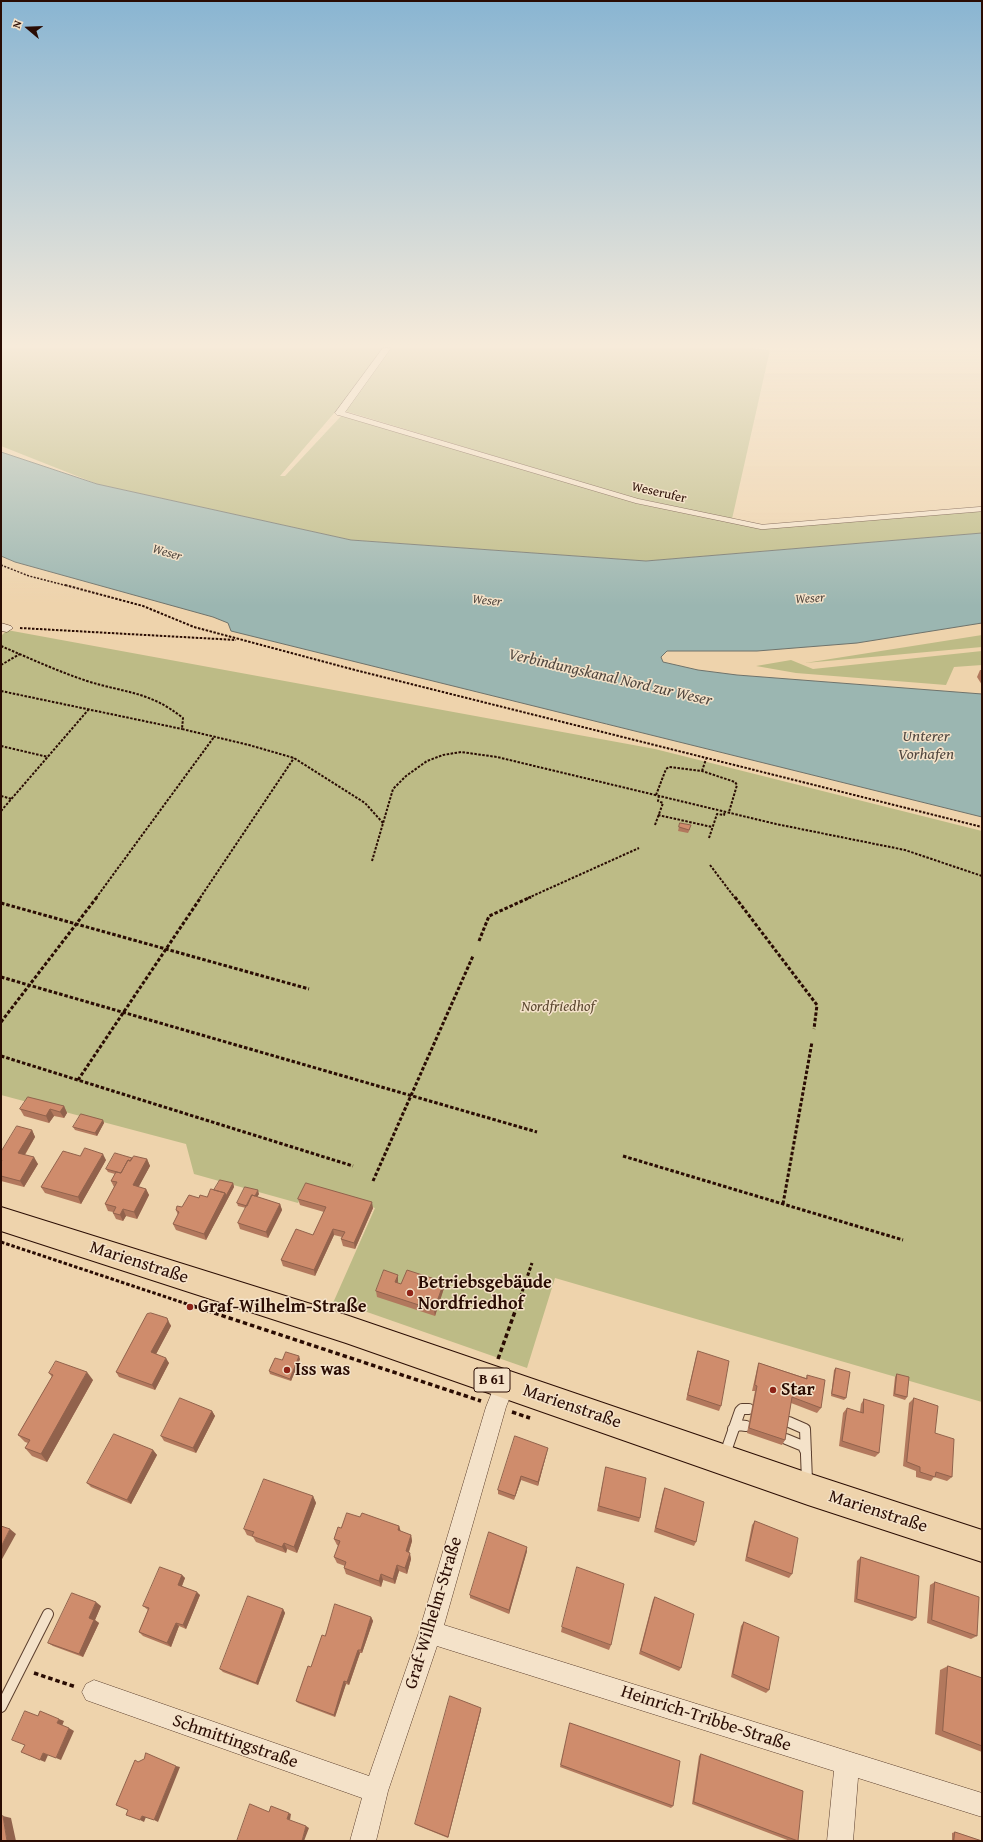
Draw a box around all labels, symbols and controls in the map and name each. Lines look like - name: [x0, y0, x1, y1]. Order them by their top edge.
- north arrow: [8, 8, 48, 48]
- text: N: [8, 18, 25, 30]
- street label: Weserufer: [630, 479, 688, 507]
- water label: Weser: [151, 541, 183, 565]
- water label: Weser: [795, 590, 825, 608]
- water label: Weser: [471, 592, 503, 610]
- water label: Verbindungskanal Nord zur Weser: [506, 645, 714, 711]
- water label: Unterer Vorhafen: [898, 727, 954, 765]
- park label: Nordfriedhof: [521, 998, 595, 1016]
- street label: Marienstraße: [87, 1237, 191, 1289]
- place label: Betriebsgebäude Nordfriedhof: [418, 1272, 552, 1314]
- marker: Betriebsgebäude Nordfriedhof: [405, 1288, 415, 1298]
- place label: Graf-Wilhelm-Straße: [198, 1296, 367, 1318]
- marker: Graf-Wilhelm-Straße: [185, 1302, 195, 1312]
- place label: Iss was: [295, 1359, 350, 1381]
- marker: Iss was: [282, 1365, 292, 1375]
- road number: B 61: [474, 1368, 510, 1392]
- place label: Star: [781, 1379, 815, 1401]
- street label: Marienstraße: [520, 1380, 624, 1434]
- marker: Star: [768, 1385, 778, 1395]
- street label: Marienstraße: [826, 1486, 930, 1538]
- street label: Graf-Wilhelm-Straße: [401, 1534, 467, 1692]
- street label: Heinrich-Tribbe-Straße: [618, 1681, 794, 1757]
- street label: Schmittingstraße: [169, 1710, 301, 1774]

